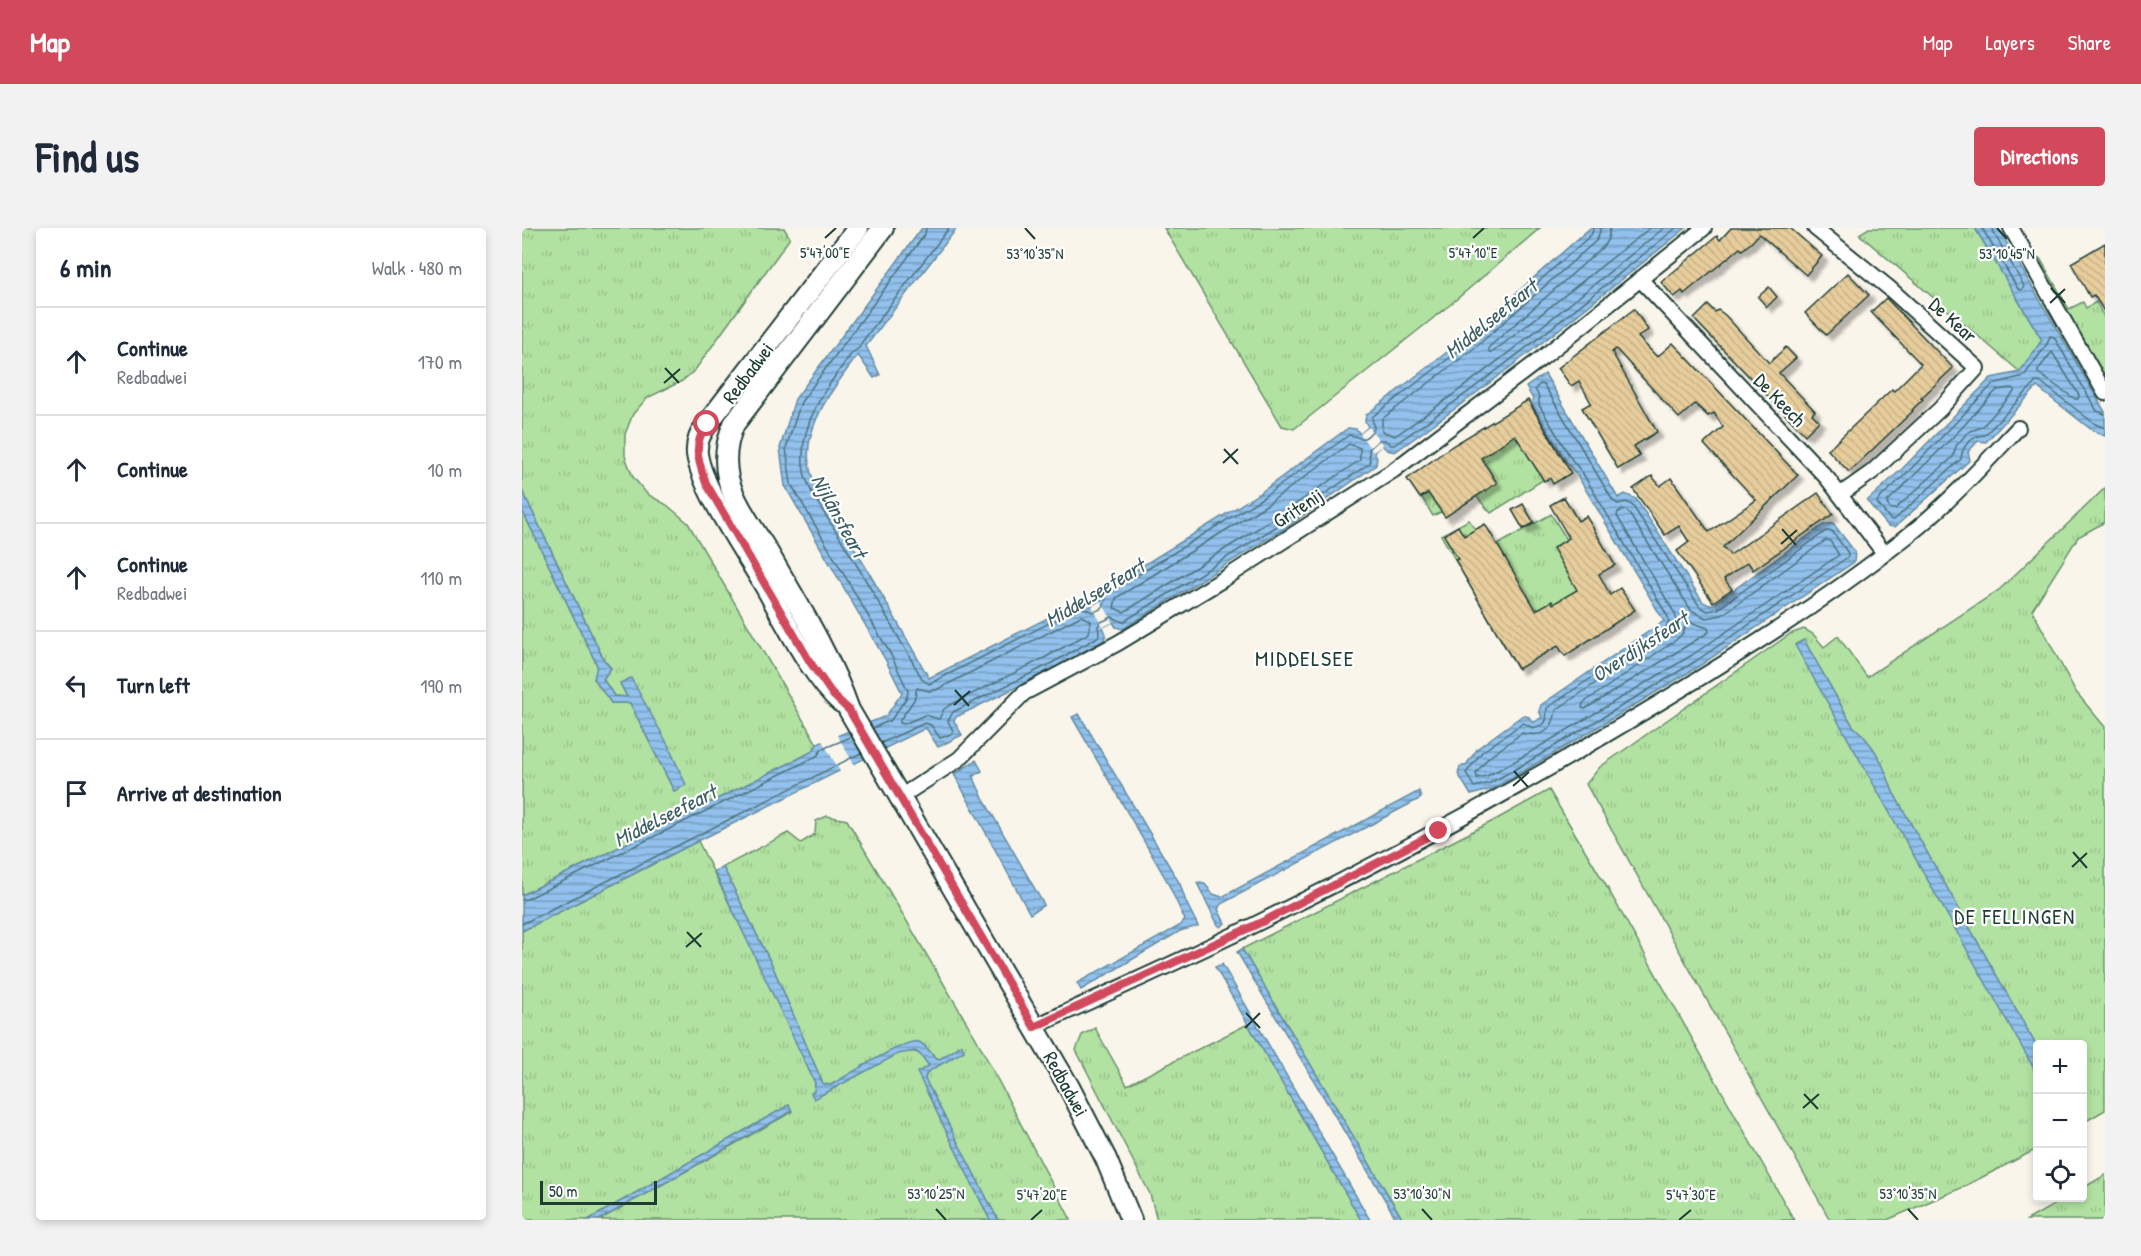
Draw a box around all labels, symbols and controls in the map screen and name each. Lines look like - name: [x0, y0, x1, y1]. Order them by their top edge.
- text: Map: [30, 23, 70, 61]
- text: Map: [1923, 28, 1952, 57]
- text: Layers: [1985, 28, 2035, 57]
- text: Share: [2068, 28, 2111, 57]
- button: Directions: [1974, 127, 2105, 186]
- text: Find us: [36, 128, 139, 185]
- text: 5°47'00"E: [800, 242, 850, 263]
- text: 5°47'10"E: [1449, 242, 1498, 263]
- text: 53°10'35"N: [1007, 243, 1063, 264]
- text: 53°10'45"N: [1979, 243, 2035, 264]
- text: 6 min: [60, 250, 112, 285]
- text: Walk · 480 m: [372, 254, 462, 281]
- water label: Middelseefeart: [1438, 270, 1545, 365]
- street label: De Kear: [1923, 291, 1983, 349]
- text: Continue: [117, 333, 188, 363]
- street label: Redbadwei: [716, 336, 780, 409]
- icon: ahead: [60, 345, 93, 378]
- text: 170 m: [418, 348, 462, 375]
- text: Redbadwei: [117, 363, 187, 390]
- street label: De Keech: [1748, 367, 1813, 432]
- route start: [693, 410, 719, 436]
- icon: ahead: [60, 453, 93, 486]
- text: Continue: [117, 454, 188, 484]
- text: 10 m: [428, 456, 462, 483]
- water label: Nijlânsfeart: [805, 469, 876, 565]
- street label: Gritenij: [1267, 481, 1328, 534]
- text: Continue: [117, 549, 188, 579]
- water label: Middelseefeart: [1039, 550, 1152, 634]
- icon: ahead: [60, 561, 93, 594]
- text: 110 m: [420, 564, 462, 591]
- text: Redbadwei: [117, 579, 187, 606]
- water label: Overdijksfeart: [1585, 603, 1696, 689]
- district label: MIDDELSEE: [1255, 643, 1355, 673]
- icon: left: [60, 669, 93, 702]
- text: Turn left: [117, 670, 190, 700]
- text: 190 m: [420, 672, 462, 699]
- water label: Middelseefeart: [608, 776, 724, 854]
- icon: arrive: [60, 777, 93, 810]
- text: Arrive at destination: [117, 778, 282, 808]
- route end: [1425, 817, 1451, 843]
- district label: DE FELLINGEN: [1954, 902, 2076, 931]
- map controls: [2033, 1040, 2087, 1202]
- button: +: [2033, 1040, 2087, 1094]
- street label: Redbadwei: [1038, 1046, 1095, 1121]
- button: −: [2033, 1094, 2087, 1148]
- button: locate: [2033, 1148, 2087, 1202]
- scale bar: [540, 1178, 657, 1206]
- text: 50 m: [549, 1180, 578, 1202]
- text: 53°10'25"N: [907, 1183, 965, 1204]
- text: 53°10'30"N: [1393, 1183, 1451, 1204]
- text: 53°10'35"N: [1880, 1183, 1936, 1204]
- text: 5°47'20"E: [1017, 1184, 1067, 1205]
- text: 5°47'30"E: [1666, 1184, 1716, 1205]

